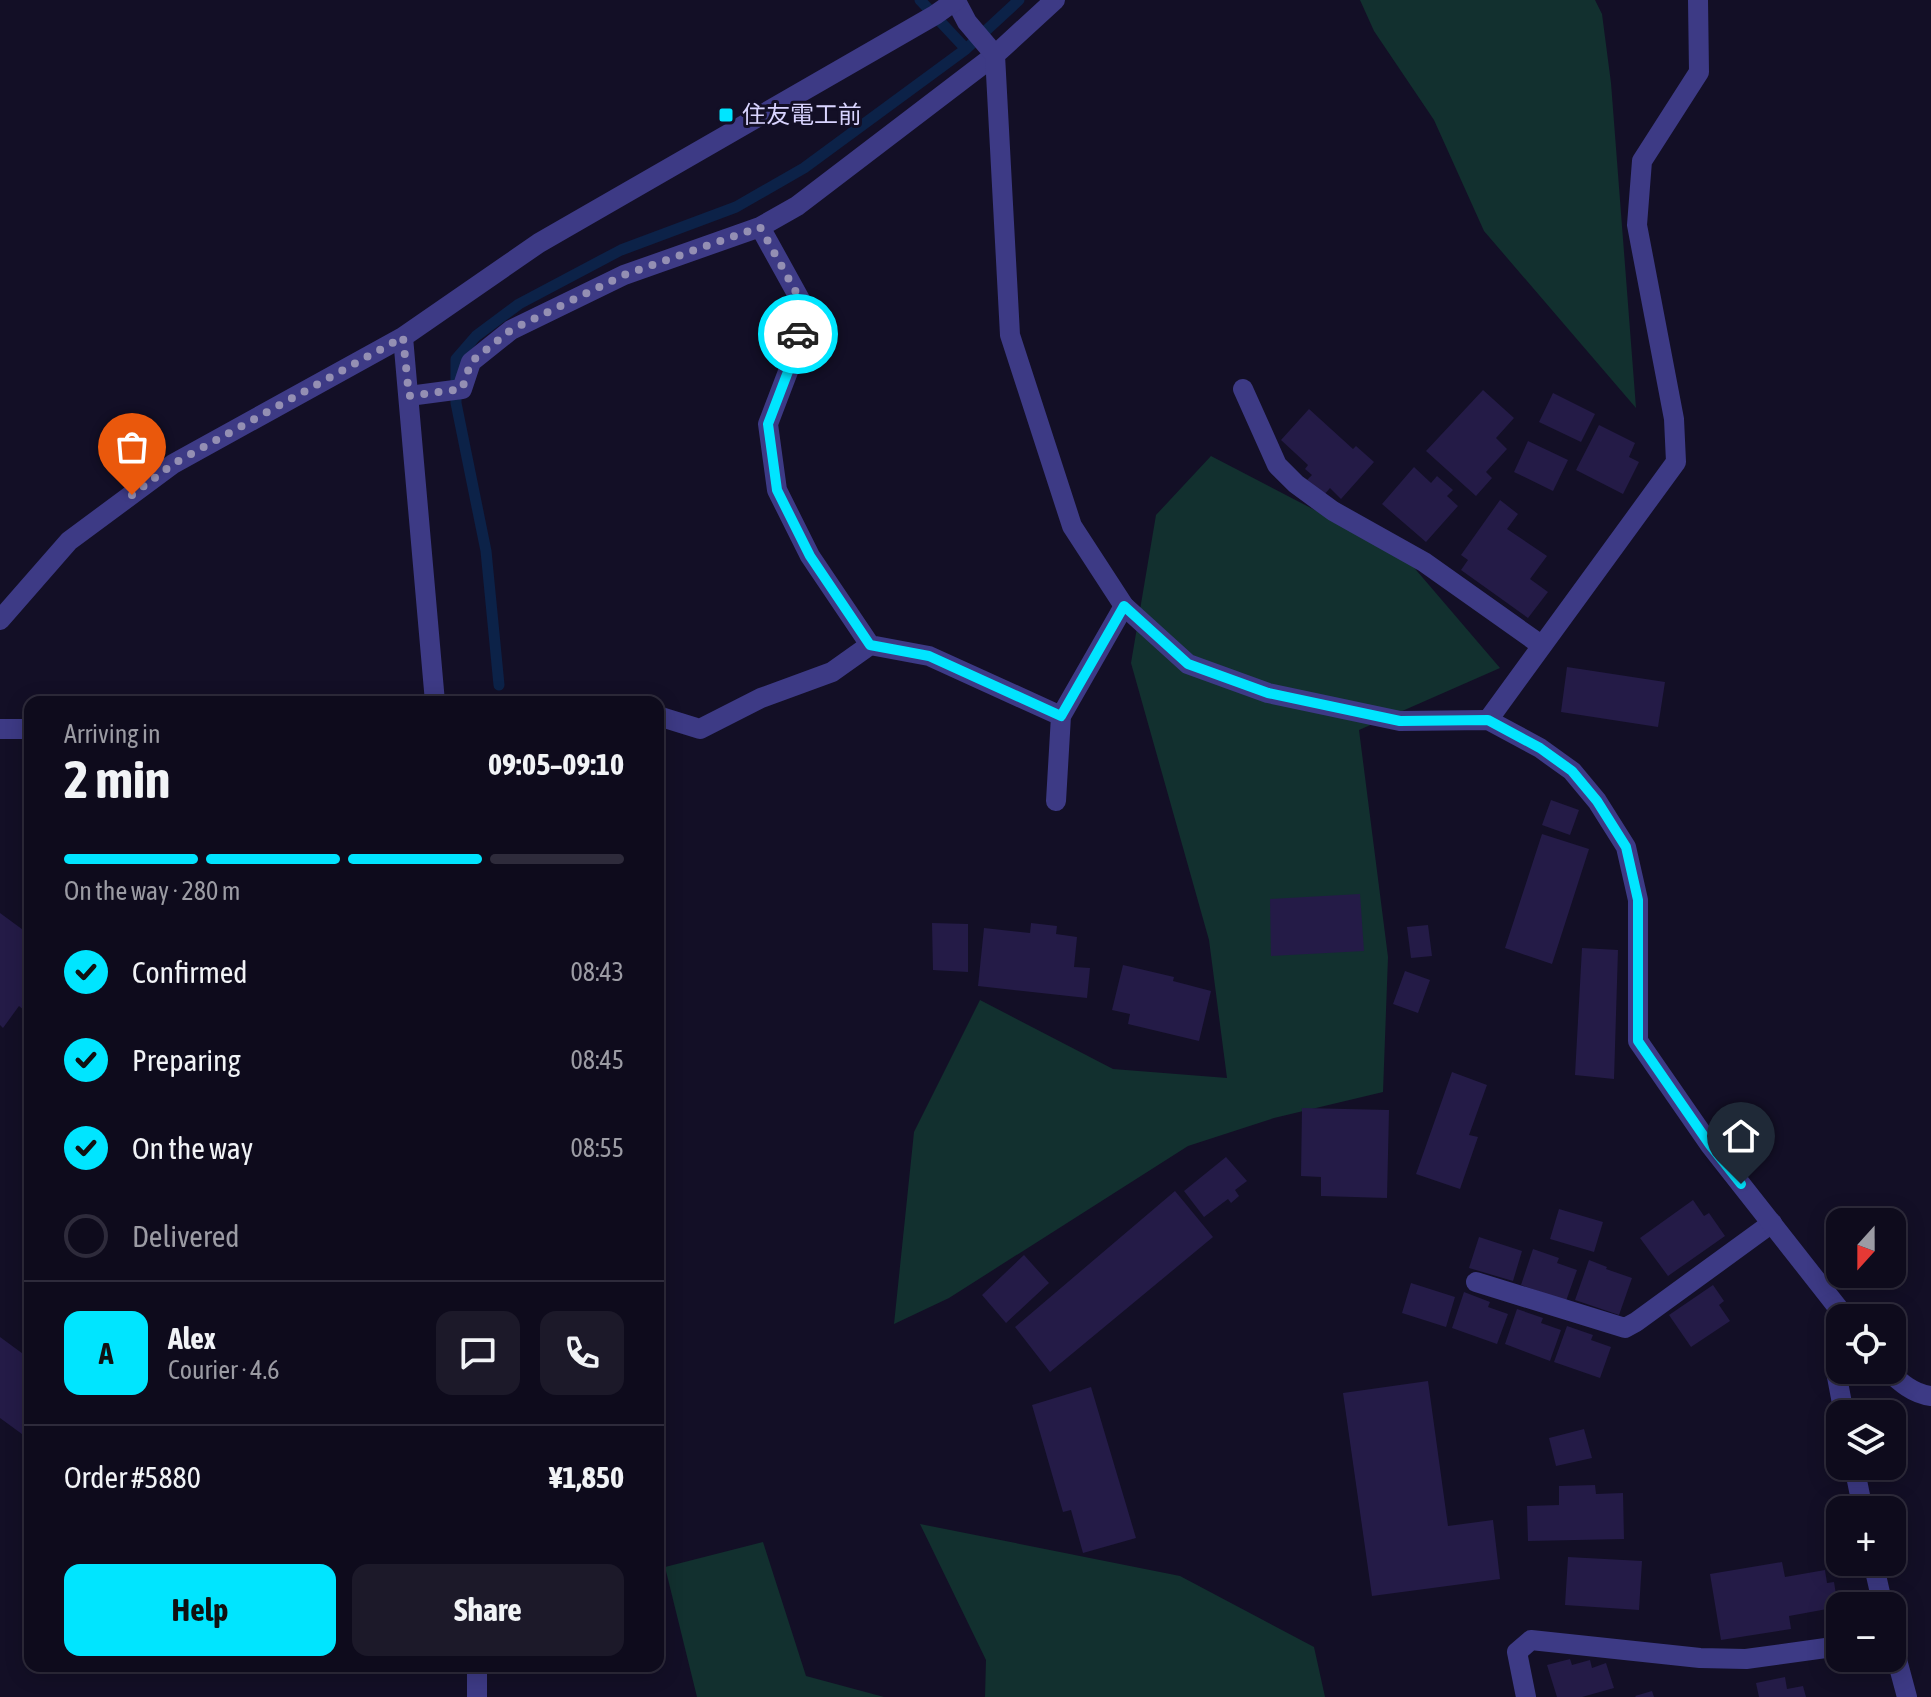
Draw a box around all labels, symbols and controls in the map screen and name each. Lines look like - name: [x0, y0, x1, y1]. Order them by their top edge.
- place label: 住友電工前: [742, 101, 862, 128]
- marker: 住友電工前: [717, 106, 735, 124]
- courier: [758, 294, 838, 374]
- icon: car: [776, 312, 820, 356]
- pin: [98, 413, 166, 495]
- icon: bag: [110, 425, 154, 469]
- text: Arriving in: [64, 719, 161, 749]
- text: 09:05–09:10: [488, 747, 624, 781]
- text: 2 min: [64, 749, 170, 809]
- text: On the way · 280 m: [64, 876, 241, 906]
- icon: check: [64, 950, 108, 994]
- text: Confirmed: [132, 955, 247, 989]
- text: 08:43: [570, 957, 624, 987]
- icon: check: [64, 1038, 108, 1082]
- text: Preparing: [132, 1043, 241, 1077]
- text: 08:45: [570, 1045, 624, 1075]
- pin: [1707, 1102, 1775, 1184]
- icon: home: [1719, 1114, 1763, 1158]
- icon: check: [64, 1126, 108, 1170]
- text: On the way: [132, 1131, 253, 1165]
- text: 08:55: [570, 1133, 624, 1163]
- north arrow: [1826, 1208, 1906, 1288]
- map controls: [1826, 1208, 1906, 1672]
- text: Delivered: [132, 1219, 240, 1253]
- button: locate: [1826, 1304, 1906, 1384]
- button: chat: [436, 1311, 520, 1395]
- button: phone: [540, 1311, 624, 1395]
- text: Alex: [168, 1321, 216, 1355]
- text: A: [99, 1336, 113, 1370]
- text: Courier · 4.6: [168, 1355, 279, 1385]
- button: layers: [1826, 1400, 1906, 1480]
- text: Order #5880: [64, 1460, 201, 1494]
- text: ¥1,850: [549, 1460, 624, 1494]
- button: +: [1826, 1496, 1906, 1576]
- button: Help: [64, 1564, 336, 1656]
- button: Share: [352, 1564, 624, 1656]
- button: −: [1826, 1592, 1906, 1672]

